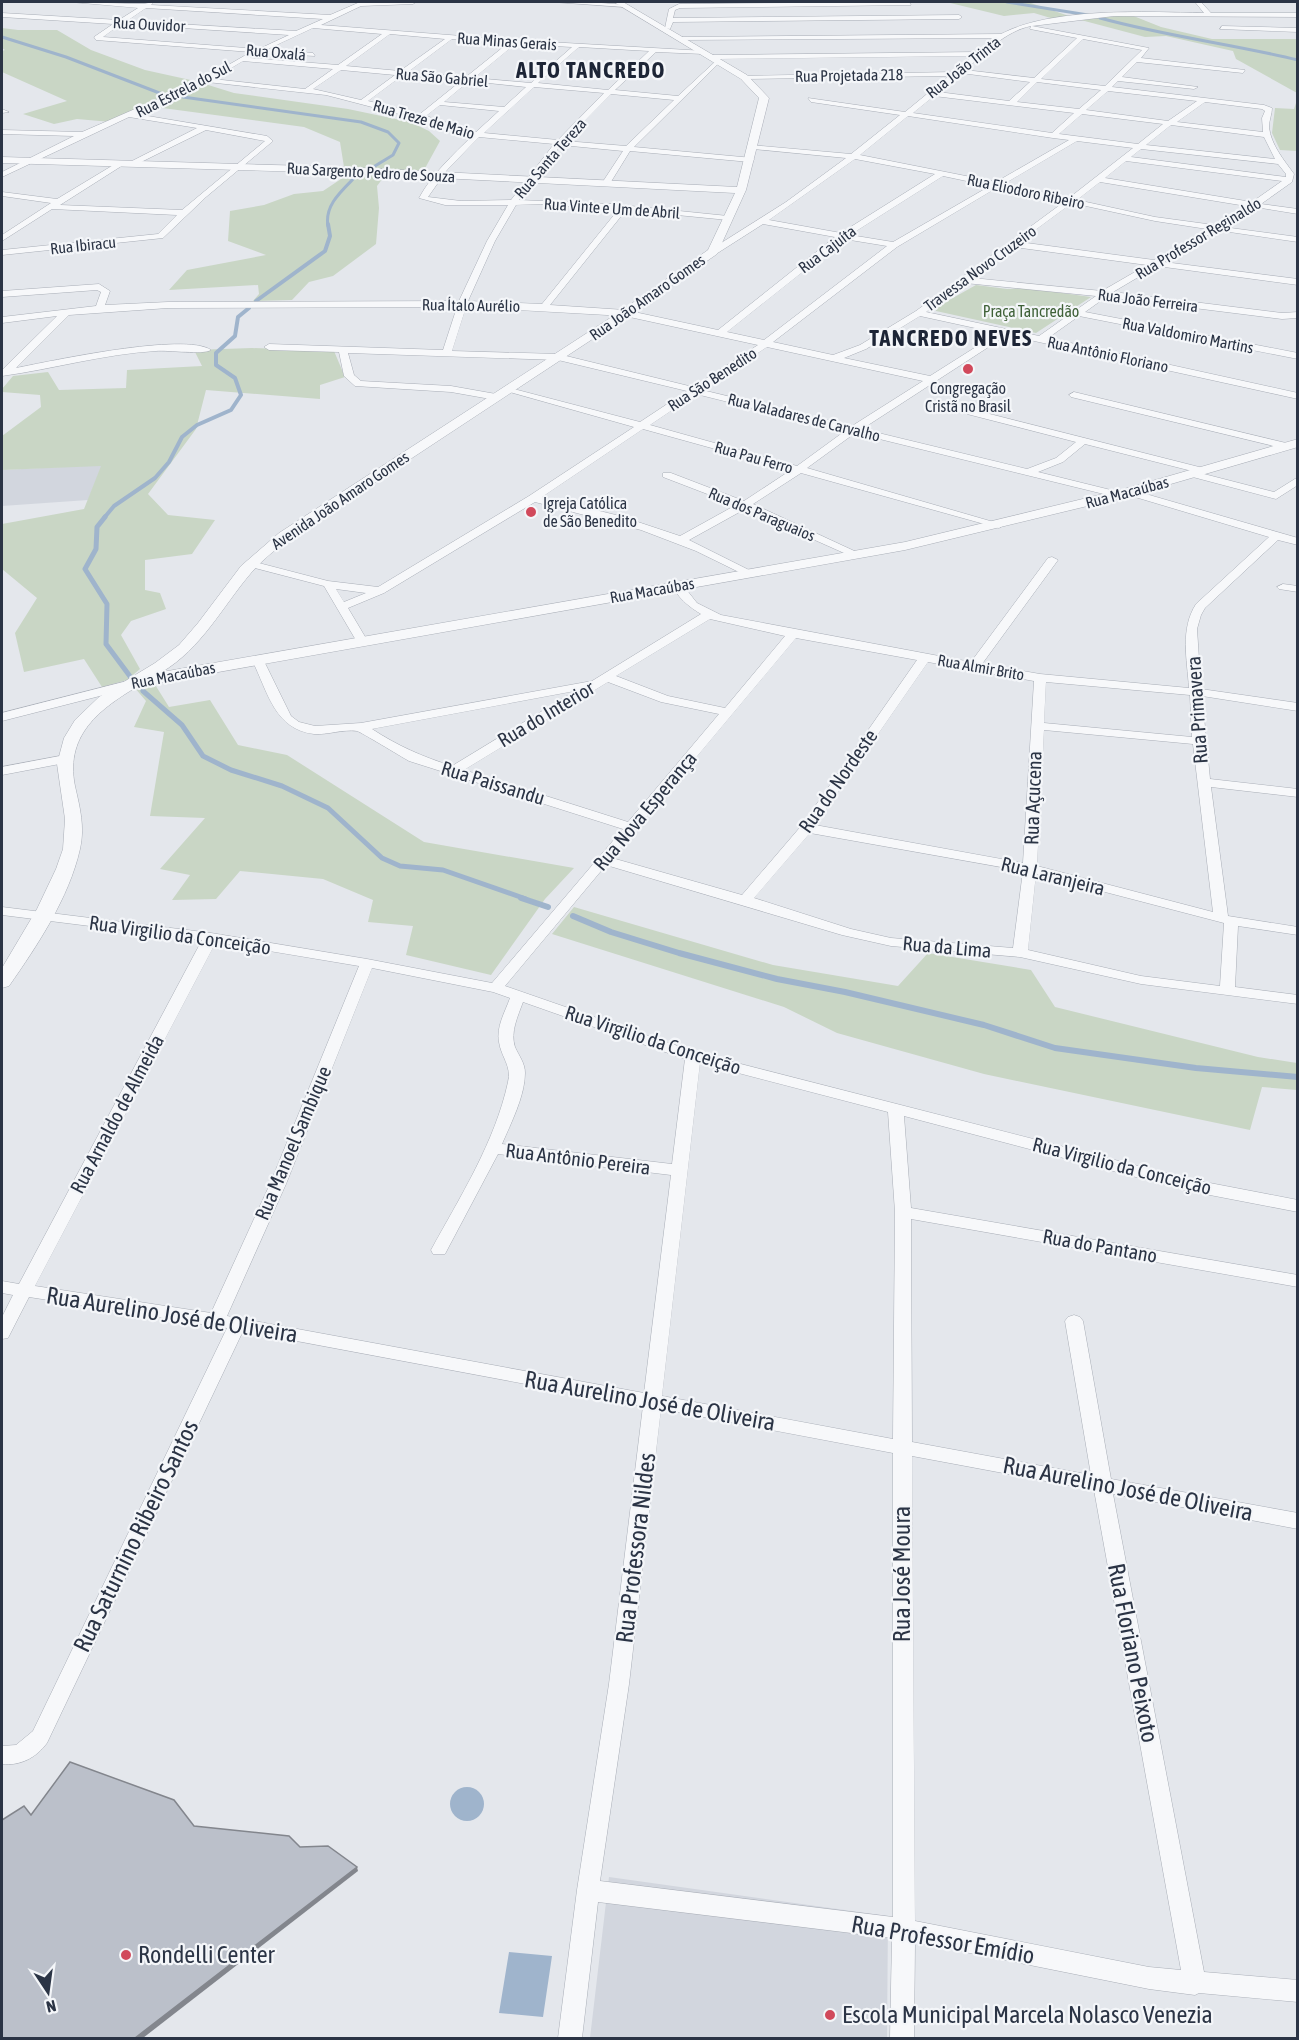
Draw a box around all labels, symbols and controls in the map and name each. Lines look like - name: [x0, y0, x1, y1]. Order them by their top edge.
- street label: Rua Ouvidor: [112, 13, 186, 35]
- street label: Rua Minas Gerais: [457, 29, 558, 53]
- street label: Rua João Trinta: [922, 32, 1004, 102]
- street label: Rua Oxalá: [245, 40, 307, 64]
- street label: Rua Estrela do Sul: [132, 57, 234, 121]
- district label: ALTO TANCREDO: [515, 57, 666, 83]
- street label: Rua São Gabriel: [395, 64, 490, 90]
- street label: Rua Projetada 218: [795, 65, 903, 86]
- street label: Rua Treze de Maio: [371, 96, 477, 142]
- street label: Rua Santa Tereza: [510, 114, 590, 202]
- street label: Rua Sargento Pedro de Souza: [286, 159, 456, 186]
- street label: Rua Eliodoro Ribeiro: [966, 170, 1086, 212]
- street label: Rua Professor Reginaldo: [1132, 193, 1264, 283]
- street label: Rua Vinte e Um de Abril: [543, 194, 681, 222]
- street label: Travessa Novo Cruzeiro: [921, 221, 1039, 315]
- street label: Rua Cajuíta: [795, 222, 860, 277]
- street label: Rua Ibiracu: [49, 233, 117, 257]
- street label: Rua João Amaro Gomes: [586, 250, 708, 344]
- street label: Rua João Ferreira: [1097, 285, 1199, 315]
- street label: Rua Ítalo Aurélio: [422, 295, 520, 315]
- park label: Praça Tancredão: [983, 302, 1079, 321]
- street label: Rua Valdomiro Martins: [1121, 313, 1256, 357]
- district label: TANCREDO NEVES: [869, 325, 1033, 351]
- street label: Rua Antônio Floriano: [1046, 332, 1170, 376]
- street label: Rua São Benedito: [664, 344, 760, 414]
- marker: Congregação Cristã no Brasil: [961, 362, 975, 376]
- place label: Congregação Cristã no Brasil: [925, 379, 1012, 415]
- street label: Rua Valadares de Carvalho: [726, 389, 882, 445]
- street label: Rua Pau Ferro: [713, 437, 795, 477]
- street label: Avenida João Amaro Gomes: [268, 447, 412, 553]
- street label: Rua Macaúbas: [1083, 472, 1171, 512]
- street label: Rua dos Paraguaios: [706, 483, 818, 546]
- place label: Igreja Católica de São Benedito: [543, 494, 637, 530]
- marker: Igreja Católica de São Benedito: [524, 505, 538, 519]
- street label: Rua Macaúbas: [608, 574, 696, 606]
- street label: Rua Almir Brito: [936, 651, 1026, 683]
- street label: Rua Primavera: [1181, 656, 1212, 765]
- street label: Rua Macaúbas: [129, 658, 217, 692]
- street label: Rua do Interior: [493, 675, 599, 751]
- street label: Rua do Nordeste: [794, 725, 882, 837]
- street label: Rua Nova Esperança: [588, 747, 701, 875]
- street label: Rua Açucena: [1019, 751, 1046, 845]
- street label: Rua Paissandu: [438, 756, 548, 809]
- street label: Rua Laranjeira: [999, 851, 1107, 900]
- street label: Rua Virgilio da Conceição: [88, 910, 273, 959]
- street label: Rua da Lima: [902, 931, 993, 962]
- street label: Rua Virgilio da Conceição: [562, 1000, 744, 1079]
- street label: Rua Arnaldo de Almeida: [65, 1030, 168, 1197]
- street label: Rua Manoel Sambique: [250, 1062, 335, 1223]
- street label: Rua Virgilio da Conceição: [1030, 1132, 1214, 1199]
- street label: Rua Antônio Pereira: [504, 1138, 652, 1179]
- street label: Rua do Pantano: [1041, 1224, 1159, 1267]
- street label: Rua Aurelino José de Oliveira: [44, 1281, 300, 1348]
- street label: Rua Aurelino José de Oliveira: [522, 1365, 778, 1436]
- street label: Rua Saturnino Ribeiro Santos: [68, 1415, 203, 1656]
- street label: Rua Professora Nildes: [610, 1451, 661, 1645]
- street label: Rua Aurelino José de Oliveira: [1001, 1451, 1256, 1526]
- street label: Rua José Moura: [888, 1506, 915, 1642]
- street label: Rua Floriano Peixoto: [1103, 1561, 1164, 1745]
- street label: Rua Professor Emídio: [849, 1910, 1037, 1969]
- place label: Rondelli Center: [138, 1941, 276, 1968]
- marker: Rondelli Center: [119, 1948, 133, 1962]
- north arrow: [18, 1962, 78, 2022]
- text: N: [45, 1997, 58, 2016]
- place label: Escola Municipal Marcela Nolasco Venezia: [842, 2001, 1213, 2028]
- marker: Escola Municipal Marcela Nolasco Venezia: [823, 2008, 837, 2022]

